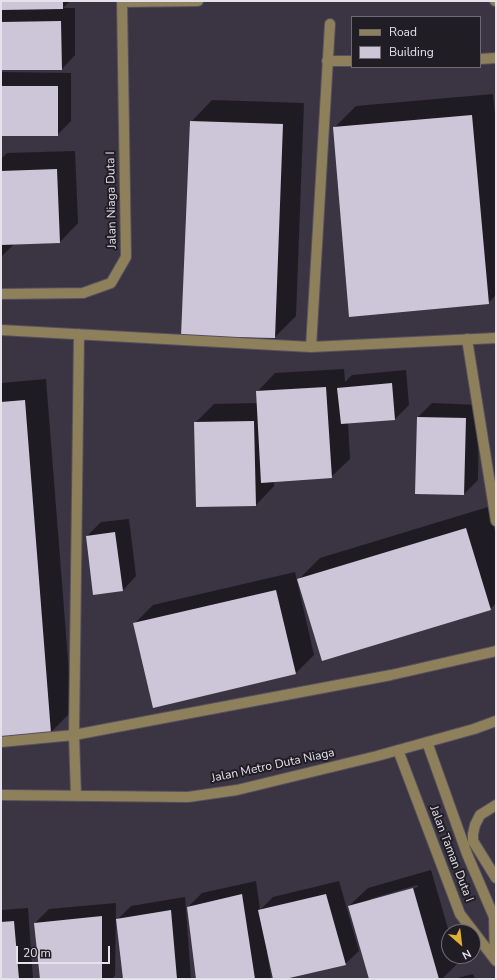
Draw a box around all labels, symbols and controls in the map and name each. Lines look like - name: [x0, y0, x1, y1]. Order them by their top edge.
- legend: [351, 16, 481, 68]
- text: Road: [389, 24, 417, 40]
- text: Building: [389, 44, 434, 60]
- street label: Jalan Niaga Duta I: [104, 151, 120, 249]
- street label: Jalan Metro Duta Niaga: [210, 746, 336, 786]
- street label: Jalan Taman Duta I: [426, 804, 476, 904]
- north arrow: [441, 924, 481, 964]
- scale bar: [18, 938, 112, 964]
- text: 20 m: [23, 945, 51, 961]
- text: N: [459, 946, 474, 963]

